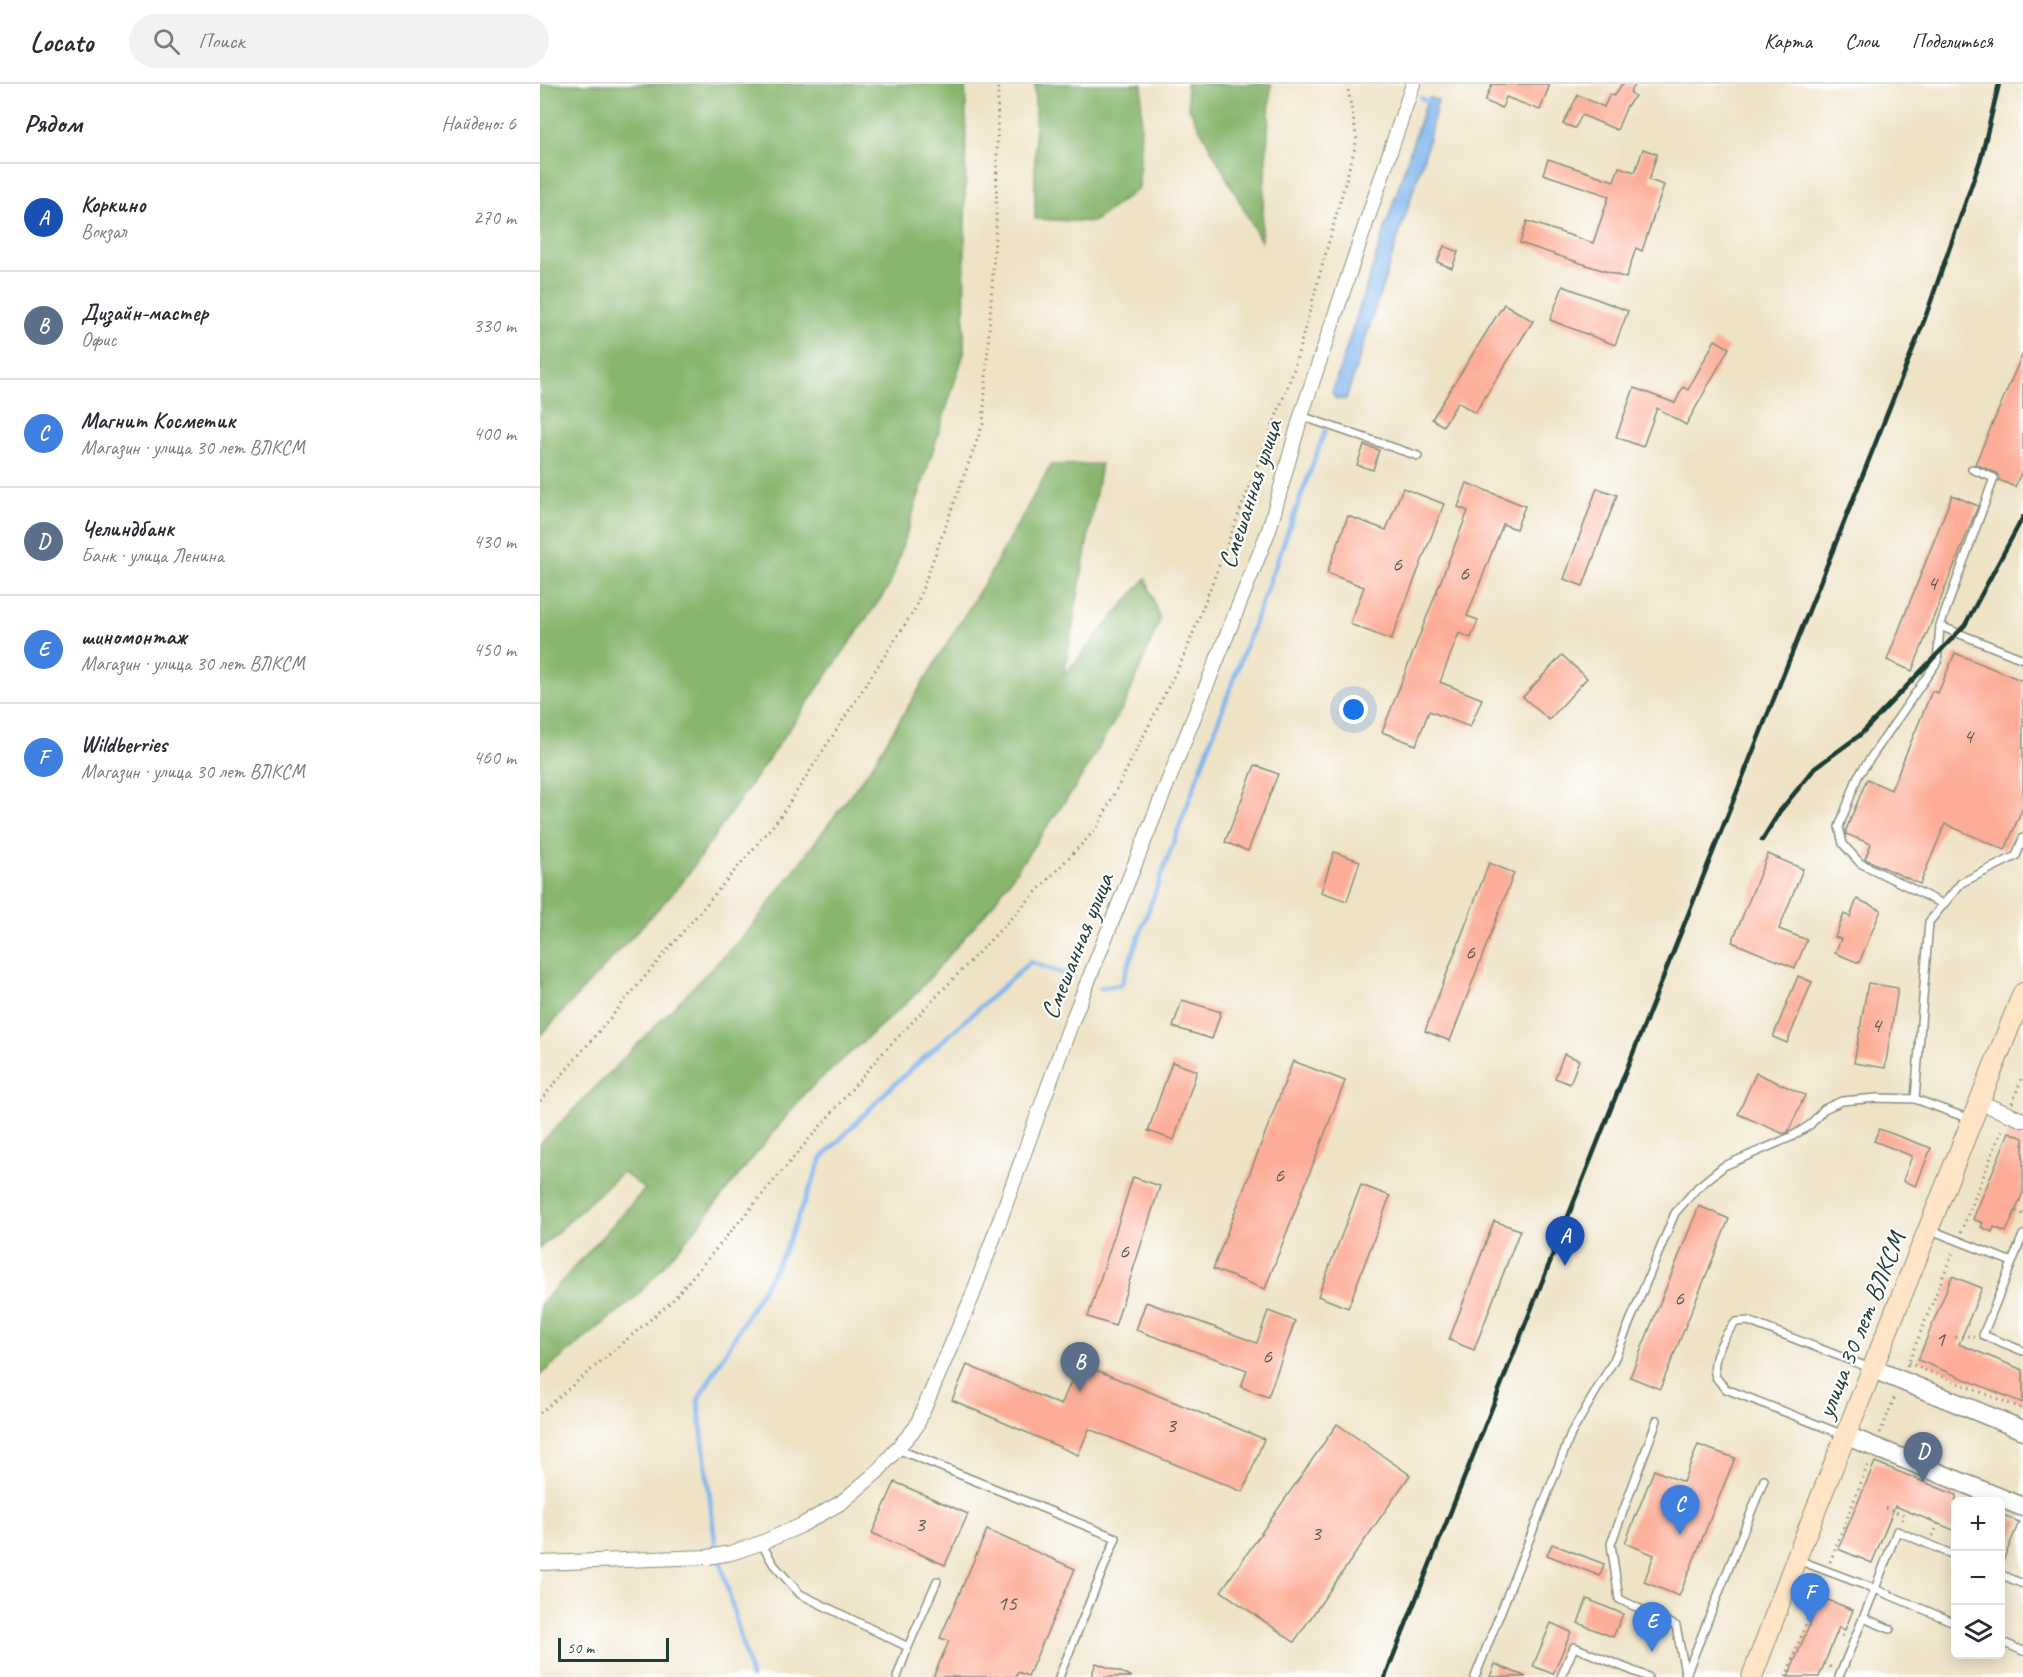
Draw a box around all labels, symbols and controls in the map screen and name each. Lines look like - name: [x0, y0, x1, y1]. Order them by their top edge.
- search box: [129, 14, 549, 68]
- text: Locato: [30, 24, 93, 59]
- icon: search: [150, 25, 183, 58]
- text: Поиск: [198, 27, 245, 55]
- text: Карта: [1764, 28, 1812, 54]
- text: Слои: [1845, 28, 1879, 54]
- text: Поделиться: [1912, 28, 1993, 54]
- text: Рядом: [24, 107, 82, 140]
- text: Найдено: 6: [441, 111, 516, 136]
- text: Коркино: [81, 191, 146, 219]
- text: A: [38, 205, 49, 230]
- text: 270 m: [473, 205, 516, 230]
- text: Вокзал: [81, 219, 126, 244]
- text: Дизайн-мастер: [81, 299, 208, 327]
- text: B: [38, 313, 49, 338]
- text: 330 m: [473, 313, 516, 338]
- text: Офис: [81, 327, 116, 352]
- text: Магнит Косметик: [81, 407, 235, 435]
- street label: Смешанная улица: [1210, 414, 1290, 573]
- text: C: [39, 421, 48, 446]
- text: 400 m: [473, 421, 516, 446]
- text: Магазин · улица 30 лет ВЛКСМ: [81, 435, 305, 460]
- text: Челиндбанк: [81, 515, 174, 543]
- text: D: [38, 529, 49, 554]
- text: 430 m: [473, 529, 516, 554]
- text: Банк · улица Ленина: [81, 543, 224, 568]
- house number: 6: [1392, 550, 1403, 578]
- house number: 6: [1459, 559, 1470, 587]
- house number: 4: [1927, 569, 1939, 597]
- text: шиномонтаж: [81, 623, 186, 651]
- text: E: [38, 637, 49, 662]
- text: 450 m: [473, 637, 516, 662]
- text: Магазин · улица 30 лет ВЛКСМ: [81, 651, 305, 676]
- your location: [1339, 695, 1368, 724]
- house number: 4: [1963, 722, 1975, 750]
- text: Wildberries: [81, 731, 167, 759]
- text: F: [39, 745, 48, 770]
- text: 460 m: [473, 745, 516, 770]
- text: Магазин · улица 30 лет ВЛКСМ: [81, 759, 305, 784]
- street label: Смешанная улица: [1033, 867, 1122, 1024]
- house number: 6: [1465, 938, 1476, 966]
- house number: 4: [1871, 1011, 1883, 1039]
- house number: 6: [1274, 1161, 1285, 1189]
- pin: A: [1546, 1216, 1584, 1266]
- street label: улица 30 лет ВЛКСМ: [1808, 1225, 1914, 1425]
- house number: 6: [1119, 1237, 1130, 1265]
- house number: 6: [1674, 1284, 1685, 1312]
- house number: 1: [1935, 1325, 1946, 1353]
- pin: B: [1060, 1342, 1100, 1392]
- house number: 6: [1262, 1342, 1273, 1370]
- house number: 3: [1166, 1411, 1178, 1439]
- pin: D: [1904, 1432, 1942, 1482]
- pin: C: [1660, 1486, 1700, 1535]
- map controls: [1951, 1497, 2005, 1659]
- button: +: [1951, 1497, 2005, 1551]
- house number: 3: [915, 1510, 927, 1538]
- house number: 3: [1311, 1519, 1323, 1547]
- button: −: [1951, 1551, 2005, 1605]
- pin: F: [1790, 1574, 1830, 1623]
- house number: 15: [997, 1589, 1018, 1617]
- pin: E: [1632, 1602, 1672, 1652]
- button: layers: [1951, 1605, 2005, 1659]
- scale bar: [558, 1635, 669, 1662]
- text: 50 m: [567, 1638, 594, 1658]

